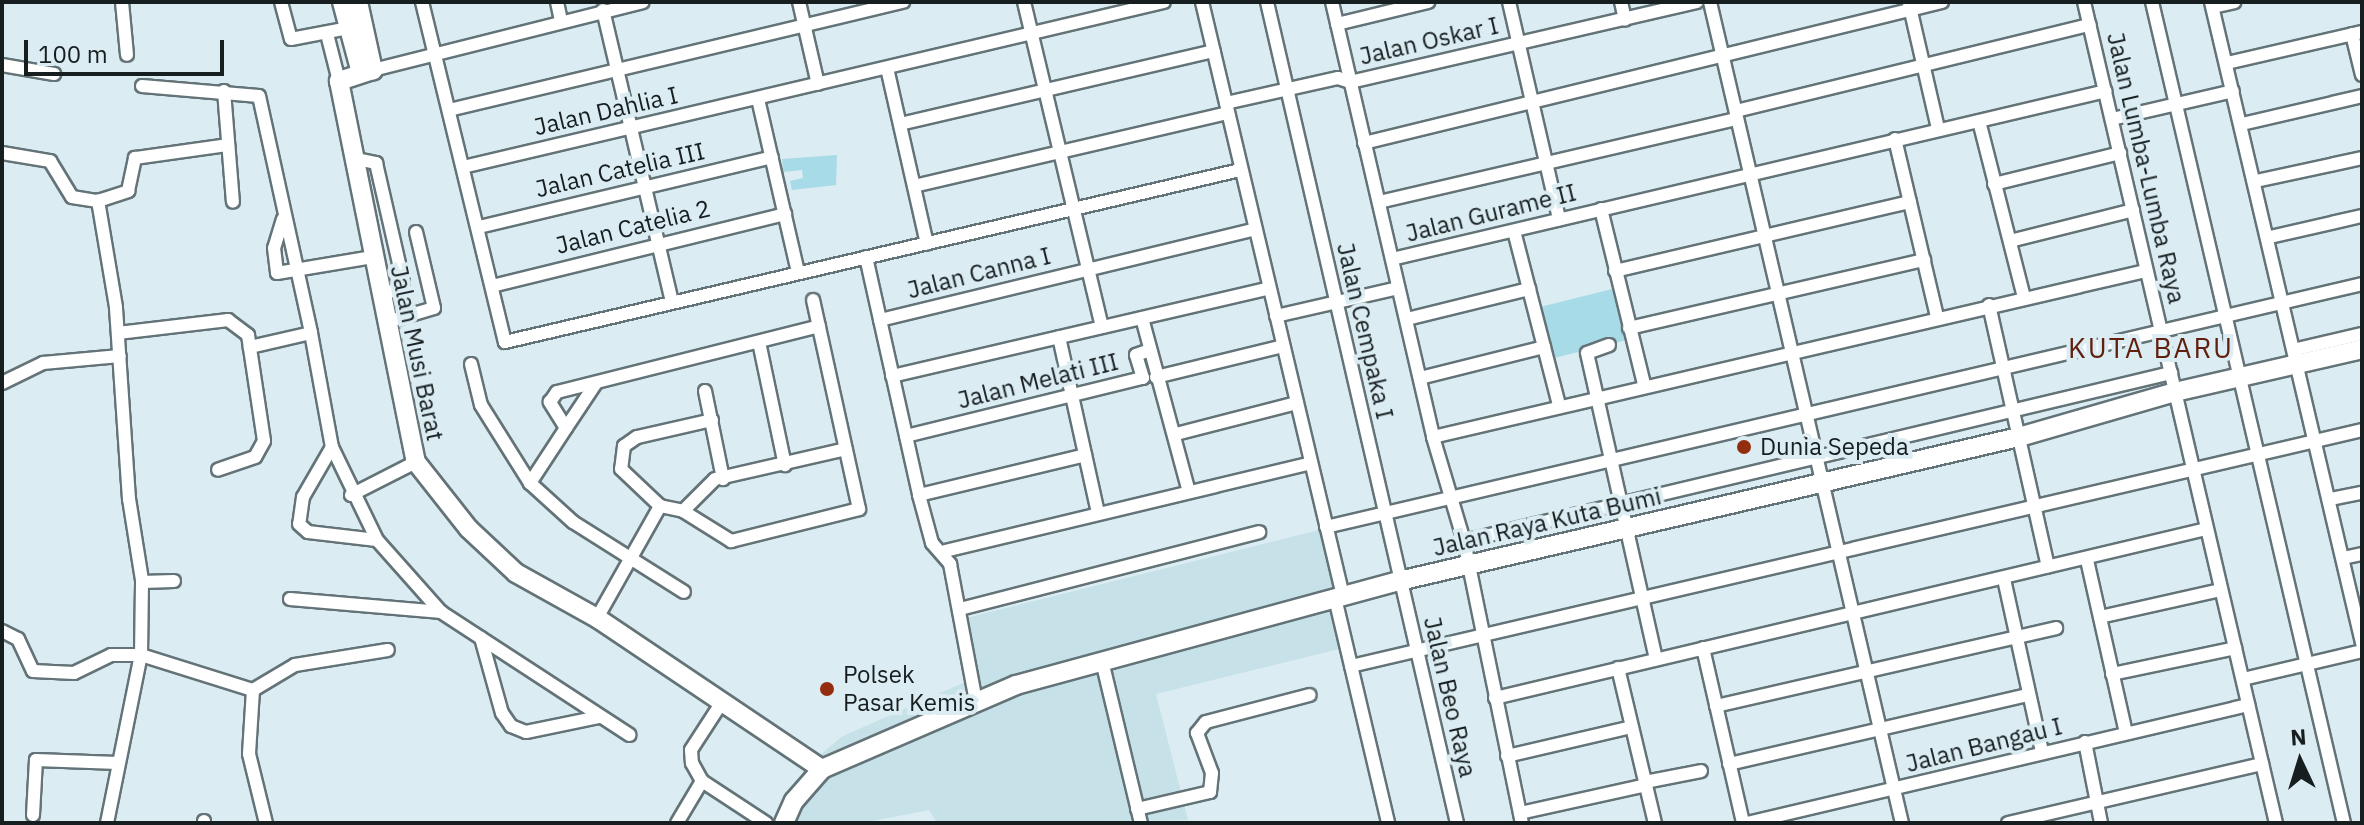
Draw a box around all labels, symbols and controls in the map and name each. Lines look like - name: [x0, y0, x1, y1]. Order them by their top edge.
- street label: Jalan Oskar I: [1357, 11, 1501, 71]
- scale bar: [28, 24, 228, 74]
- street label: Jalan Lumba-Lumba Raya: [2101, 30, 2191, 306]
- text: 100 m: [38, 38, 108, 70]
- street label: Jalan Dahlia I: [531, 80, 681, 142]
- street label: Jalan Catelia III: [533, 137, 707, 203]
- street label: Jalan Gurame II: [1403, 178, 1579, 248]
- street label: Jalan Catelia 2: [553, 194, 713, 260]
- street label: Jalan Cempaka I: [1331, 240, 1399, 422]
- street label: Jalan Canna I: [904, 241, 1054, 305]
- street label: Jalan Musi Barat: [384, 263, 450, 443]
- district label: KUTA BARU: [2068, 331, 2234, 365]
- street label: Jalan Melati III: [955, 347, 1121, 415]
- place label: Dunia Sepeda: [1760, 433, 1909, 461]
- marker: Dunia Sepeda: [1735, 438, 1753, 456]
- street label: Jalan Raya Kuta Bumi: [1430, 482, 1664, 562]
- street label: Jalan Beo Raya: [1418, 614, 1482, 780]
- place label: Polsek Pasar Kemis: [843, 661, 976, 717]
- marker: Polsek Pasar Kemis: [818, 680, 836, 698]
- street label: Jalan Bangau I: [1903, 712, 2065, 778]
- north arrow: [2260, 721, 2340, 801]
- text: N: [2289, 722, 2307, 752]

